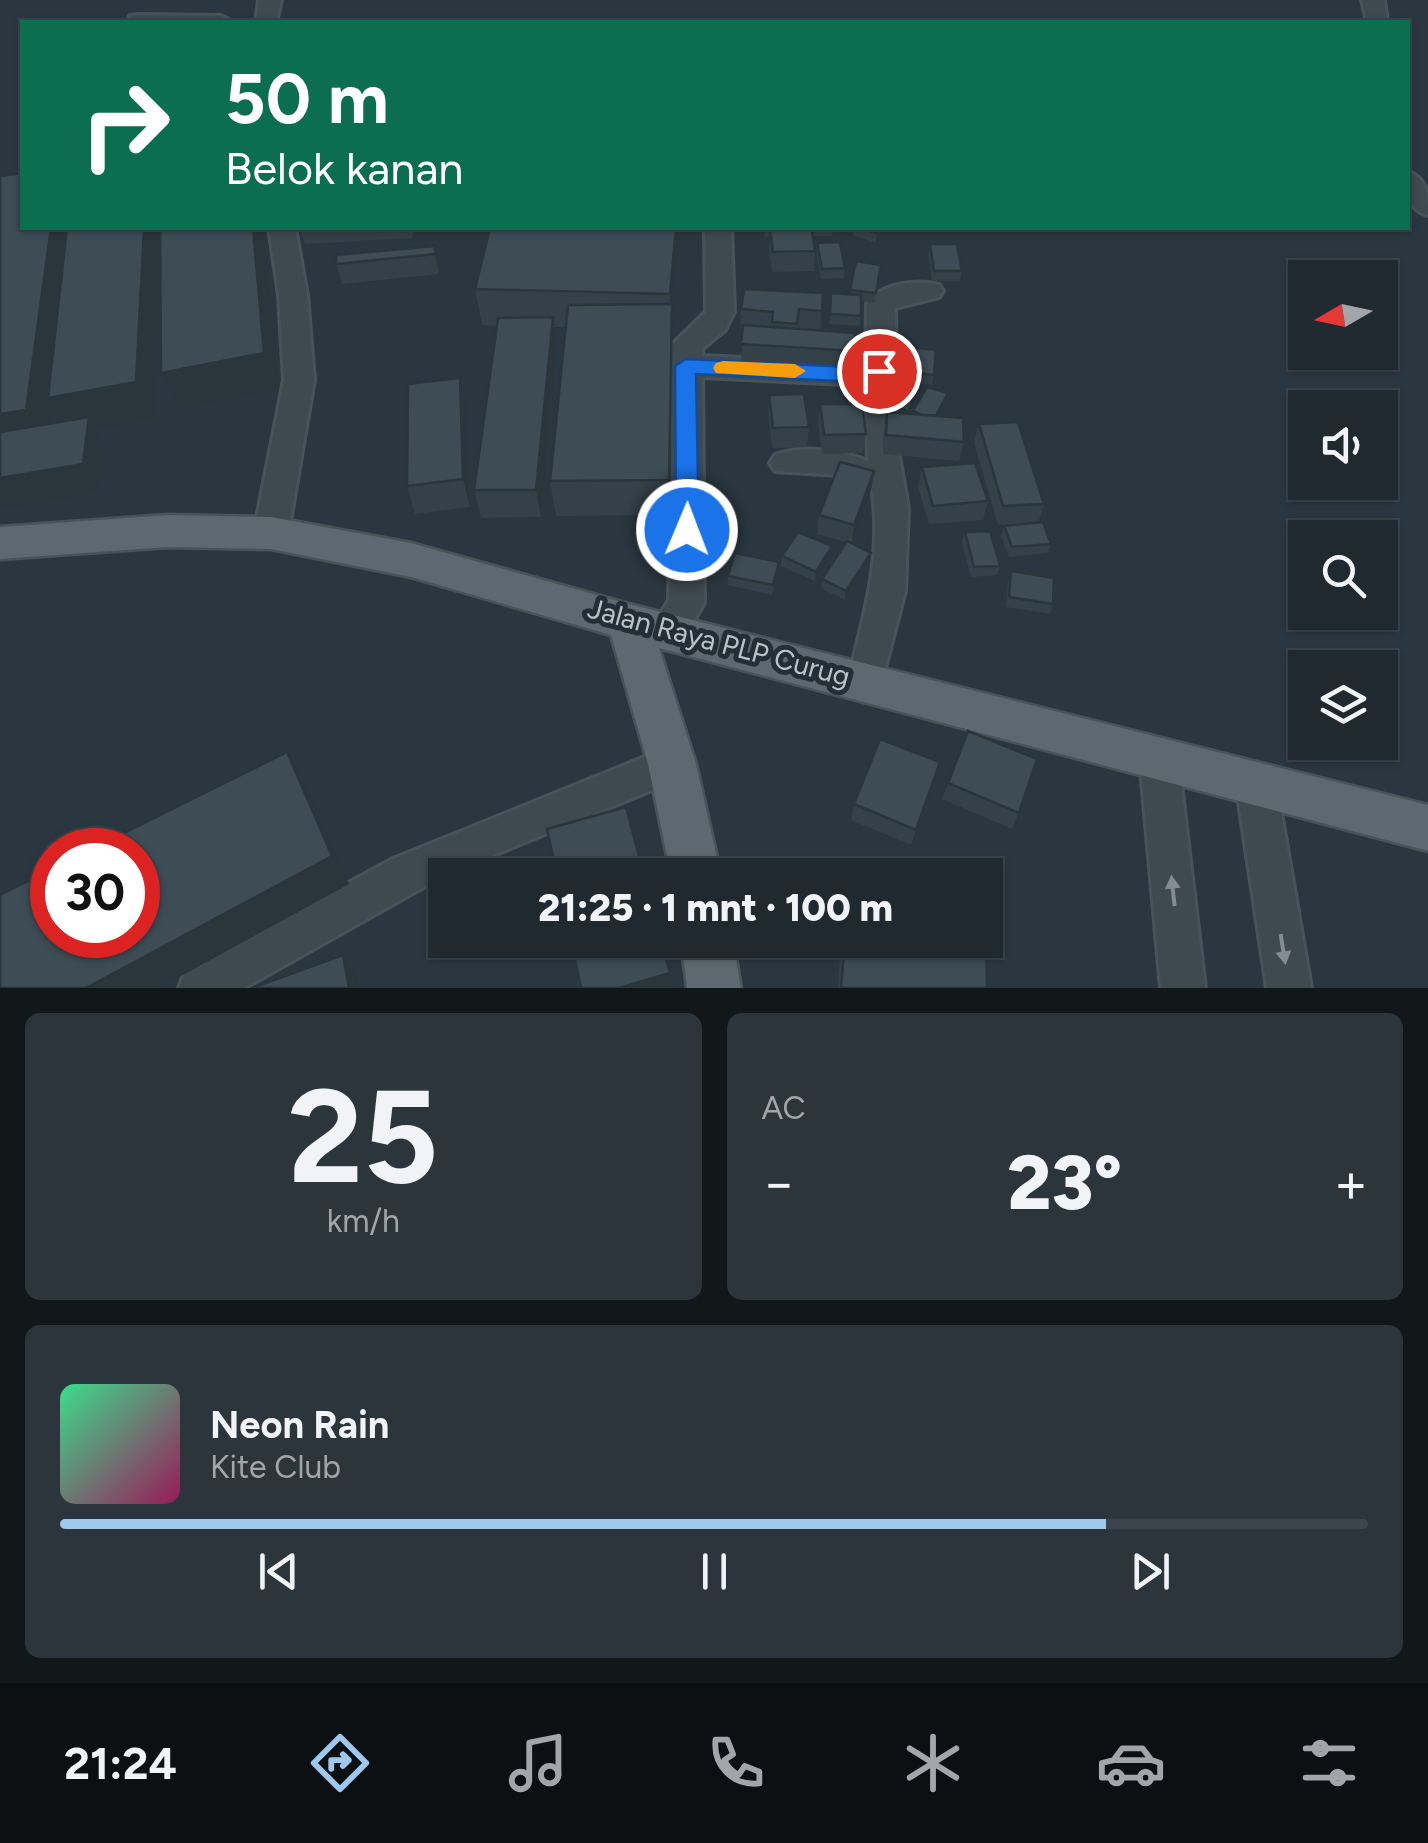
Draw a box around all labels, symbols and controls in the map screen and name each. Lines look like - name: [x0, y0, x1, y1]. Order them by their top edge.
- text: 50 m: [225, 56, 389, 141]
- icon: right: [60, 60, 190, 190]
- text: Belok kanan: [225, 141, 463, 195]
- north arrow: [1288, 260, 1398, 370]
- map controls: [1288, 260, 1398, 760]
- pin: [837, 329, 922, 414]
- icon: arrive: [852, 344, 907, 399]
- button: sound: [1288, 390, 1398, 500]
- position arrow: [635, 478, 739, 582]
- button: search: [1288, 520, 1398, 630]
- street label: Jalan Raya PLP Curug: [584, 591, 854, 693]
- button: layers: [1288, 650, 1398, 760]
- speed limit sign: 30: [30, 828, 160, 958]
- one-way arrow: [1165, 875, 1181, 906]
- text: 21:25 · 1 mnt · 100 m: [538, 885, 893, 931]
- one-way arrow: [1276, 933, 1291, 965]
- text: 25: [288, 1059, 439, 1215]
- text: AC: [762, 1089, 806, 1127]
- text: 23°: [1007, 1138, 1122, 1228]
- text: −: [762, 1150, 796, 1216]
- text: +: [1334, 1150, 1368, 1216]
- text: km/h: [327, 1202, 400, 1240]
- text: Neon Rain: [210, 1402, 389, 1448]
- text: Kite Club: [210, 1448, 341, 1486]
- icon: previous: [251, 1544, 306, 1599]
- icon: pause: [687, 1544, 742, 1599]
- icon: next: [1123, 1544, 1178, 1599]
- icon: directions: [305, 1728, 375, 1798]
- icon: music: [503, 1728, 573, 1798]
- icon: phone: [701, 1728, 771, 1798]
- icon: climate: [898, 1728, 968, 1798]
- icon: car: [1096, 1728, 1166, 1798]
- icon: filters: [1294, 1728, 1364, 1798]
- text: 21:24: [64, 1736, 177, 1790]

